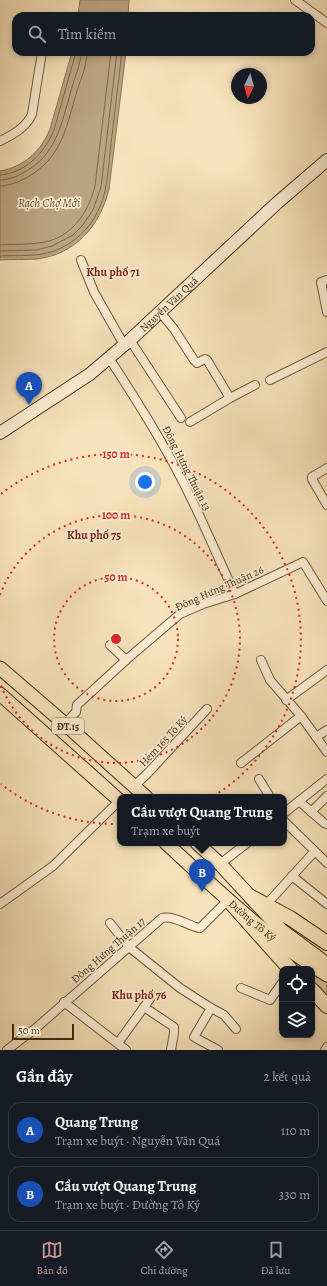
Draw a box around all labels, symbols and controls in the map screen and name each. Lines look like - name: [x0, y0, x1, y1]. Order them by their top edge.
- search box: [12, 12, 315, 56]
- icon: search: [26, 23, 48, 45]
- text: Tìm kiếm: [58, 24, 116, 44]
- north arrow: [231, 68, 267, 104]
- water label: Rạch Chợ Mới: [18, 195, 80, 211]
- district label: Khu phố 71: [86, 264, 140, 280]
- street label: Nguyễn Văn Quá: [136, 273, 202, 335]
- pin: A: [16, 372, 42, 405]
- street label: Đông Hưng Thuận 13: [159, 423, 214, 513]
- text: 150 m: [102, 446, 130, 462]
- your location: [135, 472, 155, 492]
- text: 100 m: [102, 507, 130, 523]
- district label: Khu phố 75: [67, 527, 121, 543]
- street label: Đông Hưng Thuận 26: [172, 562, 266, 615]
- text: 50 m: [104, 569, 128, 585]
- centre of rings: [109, 632, 123, 646]
- street label: Hẻm 165 Tô Ký: [136, 713, 191, 770]
- road number: ĐT.15: [52, 718, 84, 734]
- popup: [117, 794, 287, 846]
- text: Cầu vượt Quang Trung: [131, 802, 273, 822]
- text: Trạm xe buýt: [131, 822, 200, 839]
- pin: B: [189, 859, 215, 892]
- street label: Đường Tô Ký: [225, 896, 279, 945]
- street label: Đông Hưng Thuận 17: [68, 914, 149, 987]
- map controls: [279, 966, 315, 1038]
- button: locate: [279, 966, 315, 1002]
- district label: Khu phố 76: [112, 987, 167, 1003]
- button: layers: [279, 1002, 315, 1038]
- scale bar: [12, 1022, 74, 1041]
- text: 50 m: [18, 1023, 40, 1038]
- text: Gần đây: [16, 1065, 73, 1088]
- text: 2 kết quả: [264, 1068, 311, 1085]
- text: Quang Trung: [55, 1112, 138, 1132]
- text: A: [26, 1122, 34, 1139]
- text: 110 m: [281, 1122, 310, 1139]
- text: Trạm xe buýt · Nguyễn Văn Quá: [55, 1132, 220, 1149]
- text: Cầu vượt Quang Trung: [55, 1176, 196, 1196]
- text: B: [26, 1186, 34, 1203]
- text: 330 m: [279, 1186, 310, 1203]
- text: Trạm xe buýt · Đường Tô Ký: [55, 1196, 200, 1213]
- tab: Bản đồ: [36, 1239, 68, 1278]
- tab: Chỉ đường: [141, 1239, 188, 1278]
- tab: Đã lưu: [261, 1239, 291, 1278]

